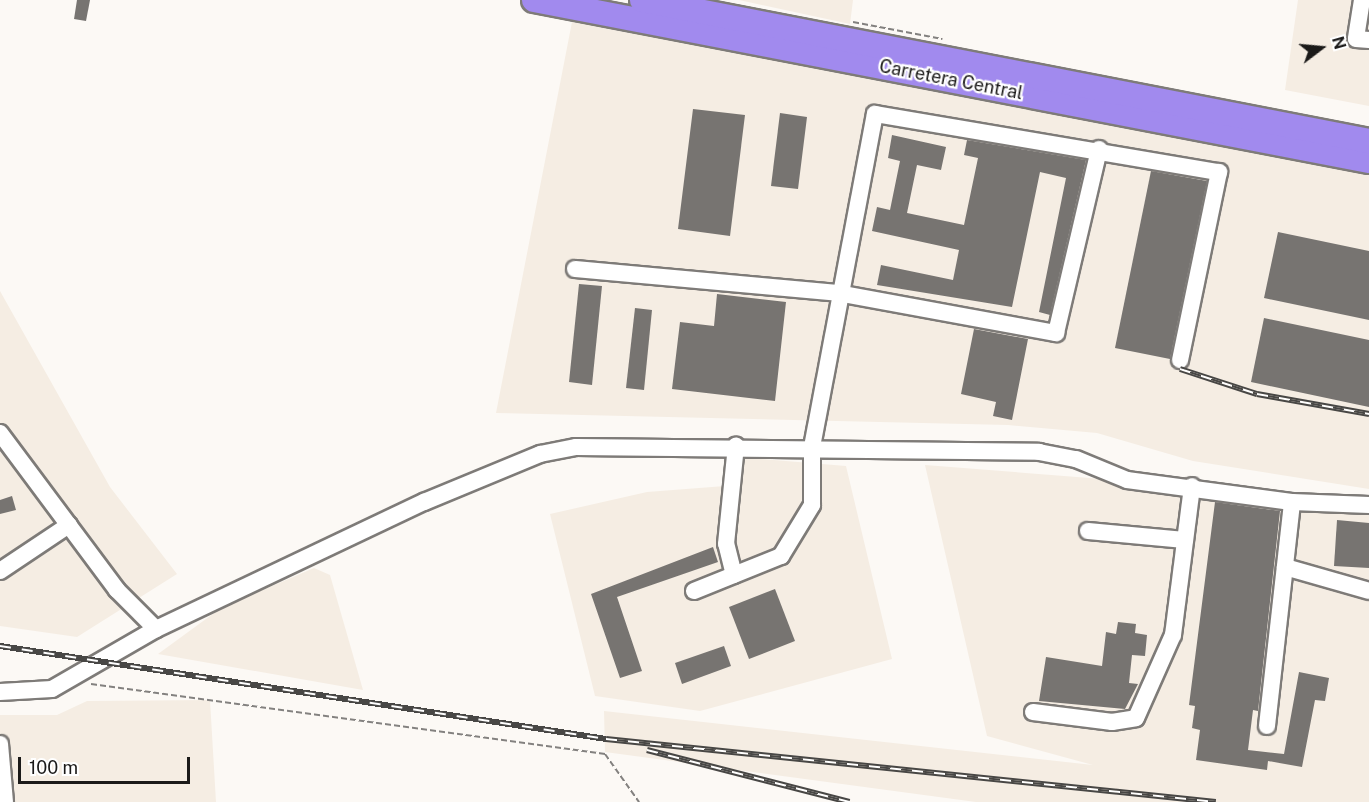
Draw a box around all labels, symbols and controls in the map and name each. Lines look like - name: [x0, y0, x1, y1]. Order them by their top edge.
- north arrow: [1291, 18, 1351, 78]
- text: N: [1328, 34, 1350, 52]
- street label: Carretera Central: [877, 56, 1025, 104]
- scale bar: [21, 745, 194, 783]
- text: 100 m: [29, 757, 78, 778]

